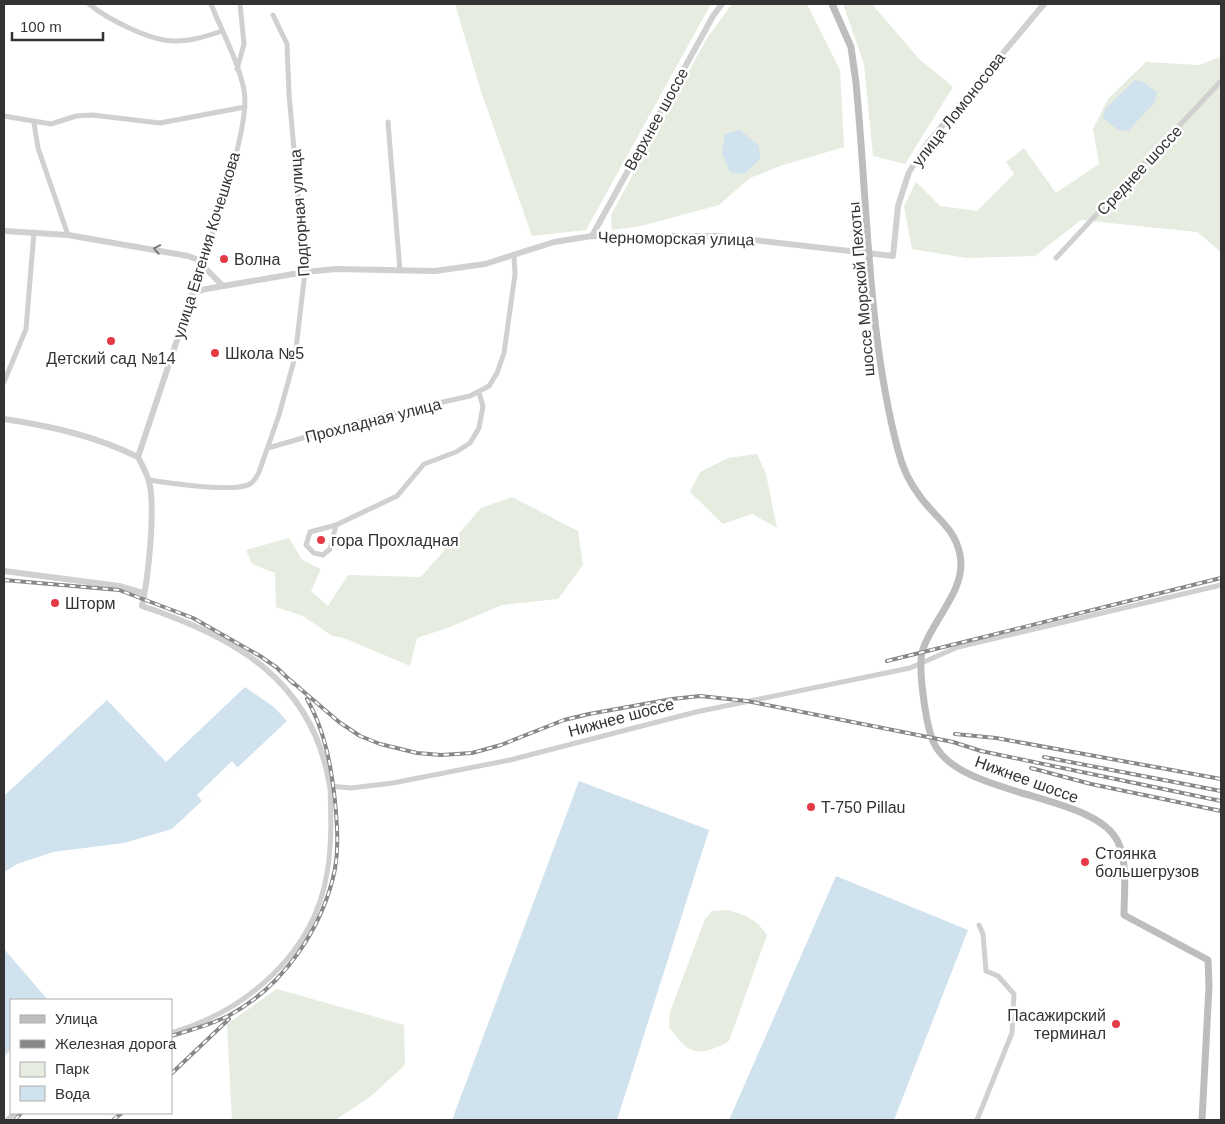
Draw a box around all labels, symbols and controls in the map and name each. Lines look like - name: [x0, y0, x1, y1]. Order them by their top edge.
- scale bar: [12, 10, 104, 42]
- text: 100 m: [20, 18, 62, 35]
- street label: улица Ломоносова: [909, 49, 1008, 170]
- street label: Верхнее шоссе: [621, 65, 692, 173]
- street label: Среднее шоссе: [1094, 122, 1185, 219]
- street label: Подгорная улица: [287, 149, 312, 277]
- street label: улица Евгения Кочешкова: [170, 150, 243, 340]
- street label: шоссе Морской Пехоты: [845, 201, 878, 377]
- street label: Черноморская улица: [598, 229, 754, 248]
- one-way arrow: [152, 245, 161, 255]
- place label: Волна: [234, 251, 280, 268]
- marker: Волна: [218, 253, 230, 265]
- marker: Детский сад №14: [105, 335, 117, 347]
- place label: Школа №5: [225, 345, 304, 362]
- marker: Школа №5: [209, 347, 221, 359]
- place label: Детский сад №14: [46, 350, 176, 367]
- street label: Прохладная улица: [303, 395, 443, 446]
- place label: гора Прохладная: [331, 532, 459, 549]
- marker: гора Прохладная: [315, 534, 327, 546]
- place label: Шторм: [65, 595, 116, 612]
- marker: Шторм: [49, 597, 61, 609]
- street label: Нижнее шоссе: [566, 695, 676, 740]
- street label: Нижнее шоссе: [973, 753, 1081, 806]
- place label: T-750 Pillau: [821, 799, 906, 816]
- marker: T-750 Pillau: [805, 801, 817, 813]
- place label: Стоянка большегрузов: [1095, 845, 1199, 880]
- marker: Стоянка большегрузов: [1079, 856, 1091, 868]
- legend: [10, 999, 172, 1114]
- place label: Пасажирский терминал: [1007, 1007, 1106, 1042]
- text: Улица: [55, 1010, 98, 1027]
- marker: Пасажирский терминал: [1110, 1018, 1122, 1030]
- text: Железная дорога: [55, 1035, 177, 1052]
- text: Парк: [55, 1060, 89, 1077]
- text: Вода: [55, 1085, 91, 1102]

